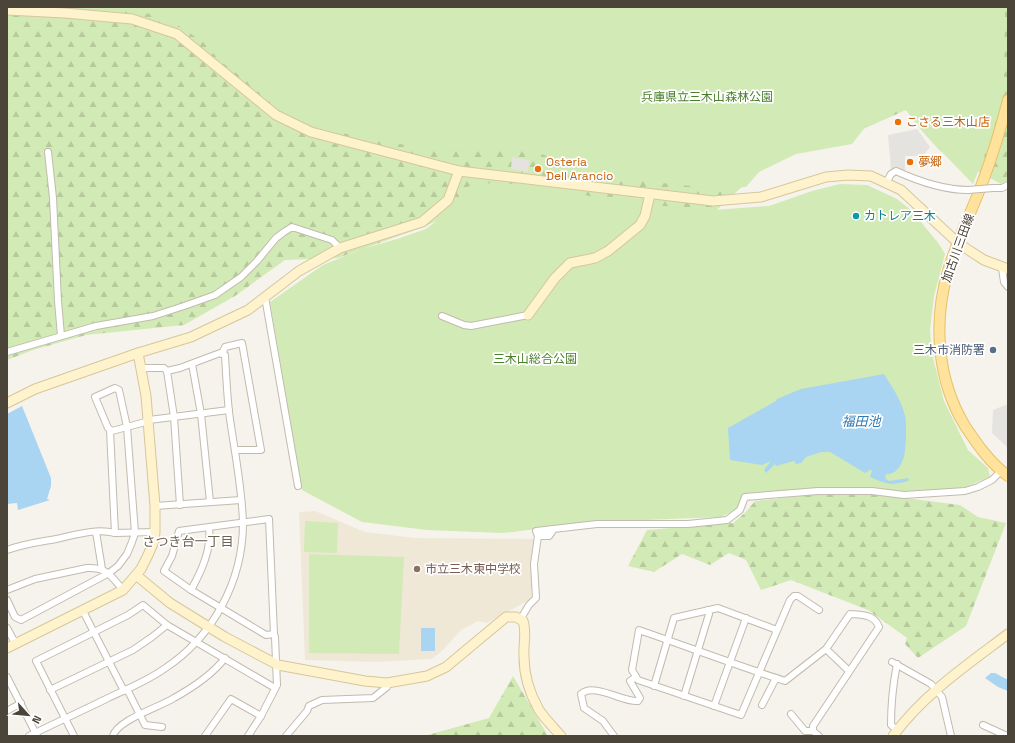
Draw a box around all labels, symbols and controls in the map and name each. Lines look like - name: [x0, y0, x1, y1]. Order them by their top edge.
- park label: 兵庫県立三木山森林公園: [641, 89, 773, 105]
- place label: こさる三木山店: [906, 114, 990, 130]
- marker: こさる三木山店: [893, 117, 903, 127]
- place label: Osteria Dell Arancio: [546, 154, 614, 184]
- place label: 夢郷: [918, 154, 942, 170]
- marker: 夢郷: [905, 157, 915, 167]
- marker: Osteria Dell Arancio: [533, 164, 543, 174]
- place label: カトレア三木: [864, 208, 936, 224]
- marker: カトレア三木: [851, 211, 861, 221]
- street label: 加古川三田線: [938, 211, 978, 285]
- place label: 三木市消防署: [913, 342, 985, 358]
- marker: 三木市消防署: [988, 345, 998, 355]
- park label: 三木山総合公園: [493, 351, 577, 367]
- water label: 福田池: [841, 413, 882, 430]
- district label: さつき台一丁目: [142, 533, 234, 550]
- place label: 市立三木東中学校: [425, 561, 521, 577]
- marker: 市立三木東中学校: [412, 564, 422, 574]
- north arrow: [8, 695, 48, 735]
- text: N: [29, 713, 45, 726]

